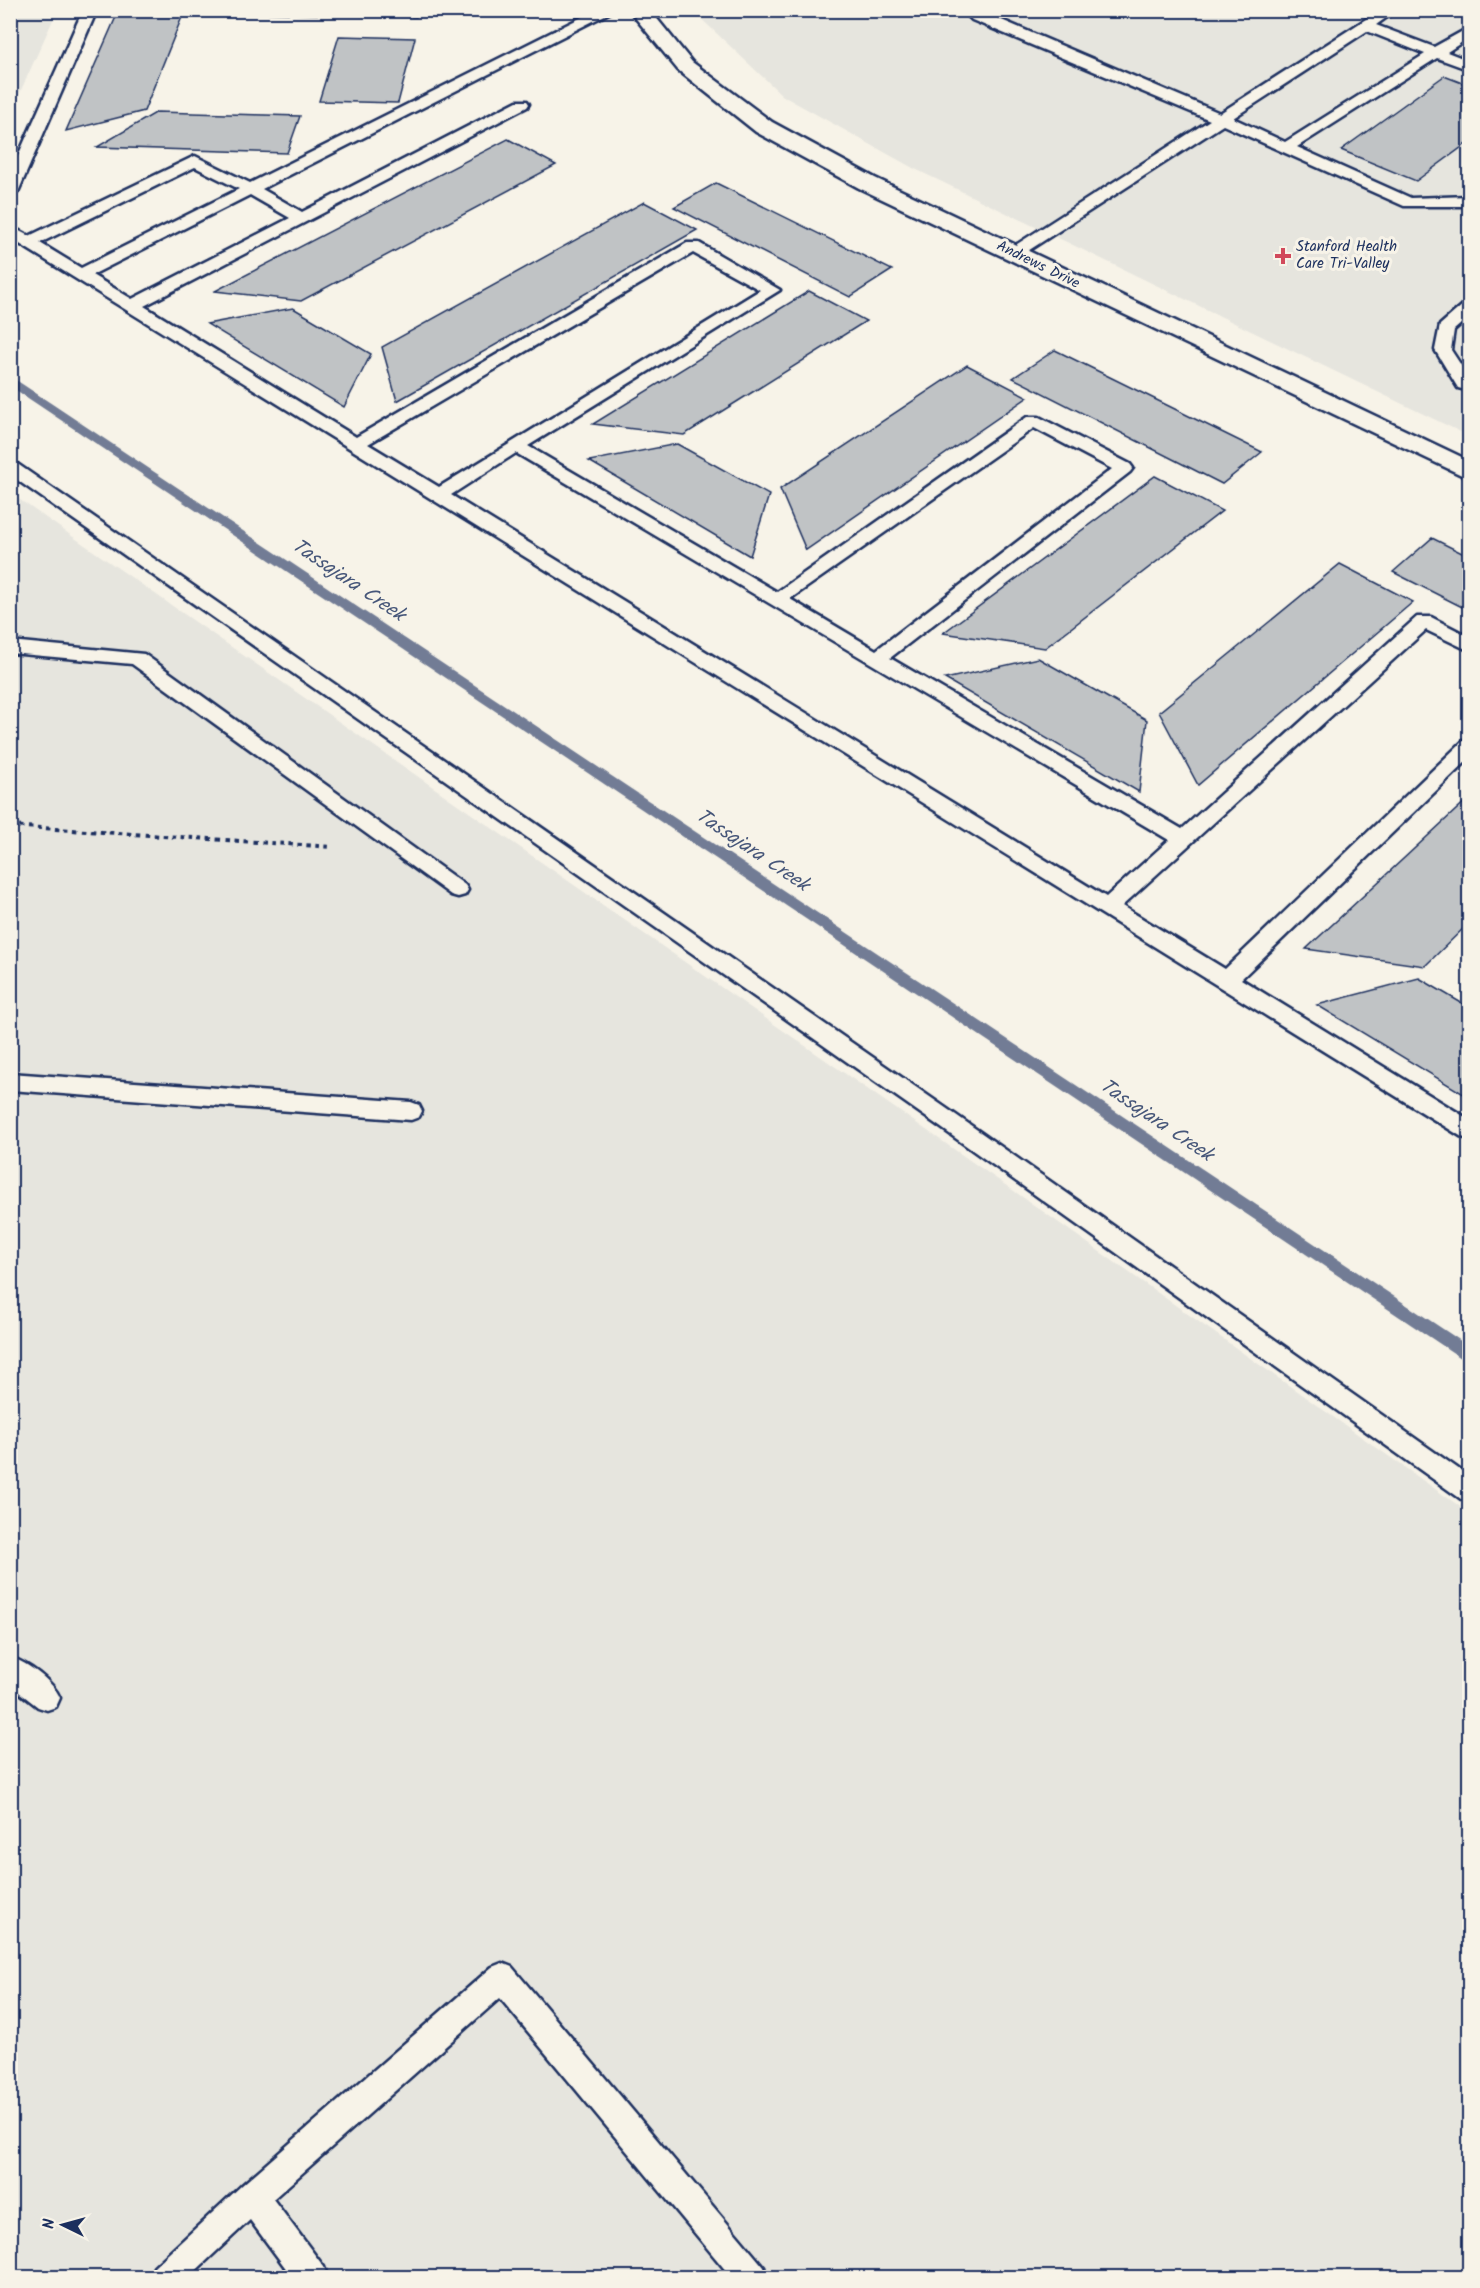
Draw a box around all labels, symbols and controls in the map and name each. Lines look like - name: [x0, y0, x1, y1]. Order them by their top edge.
- street label: Andrews Drive: [992, 234, 1084, 296]
- place label: Stanford Health Care Tri-Valley: [1296, 235, 1397, 276]
- marker: Stanford Health Care Tri-Valley: [1274, 247, 1292, 265]
- water label: Tassajara Creek: [285, 531, 413, 632]
- water label: Tassajara Creek: [689, 801, 817, 902]
- water label: Tassajara Creek: [1093, 1071, 1221, 1172]
- north arrow: [33, 2195, 93, 2255]
- text: N: [37, 2218, 62, 2230]

